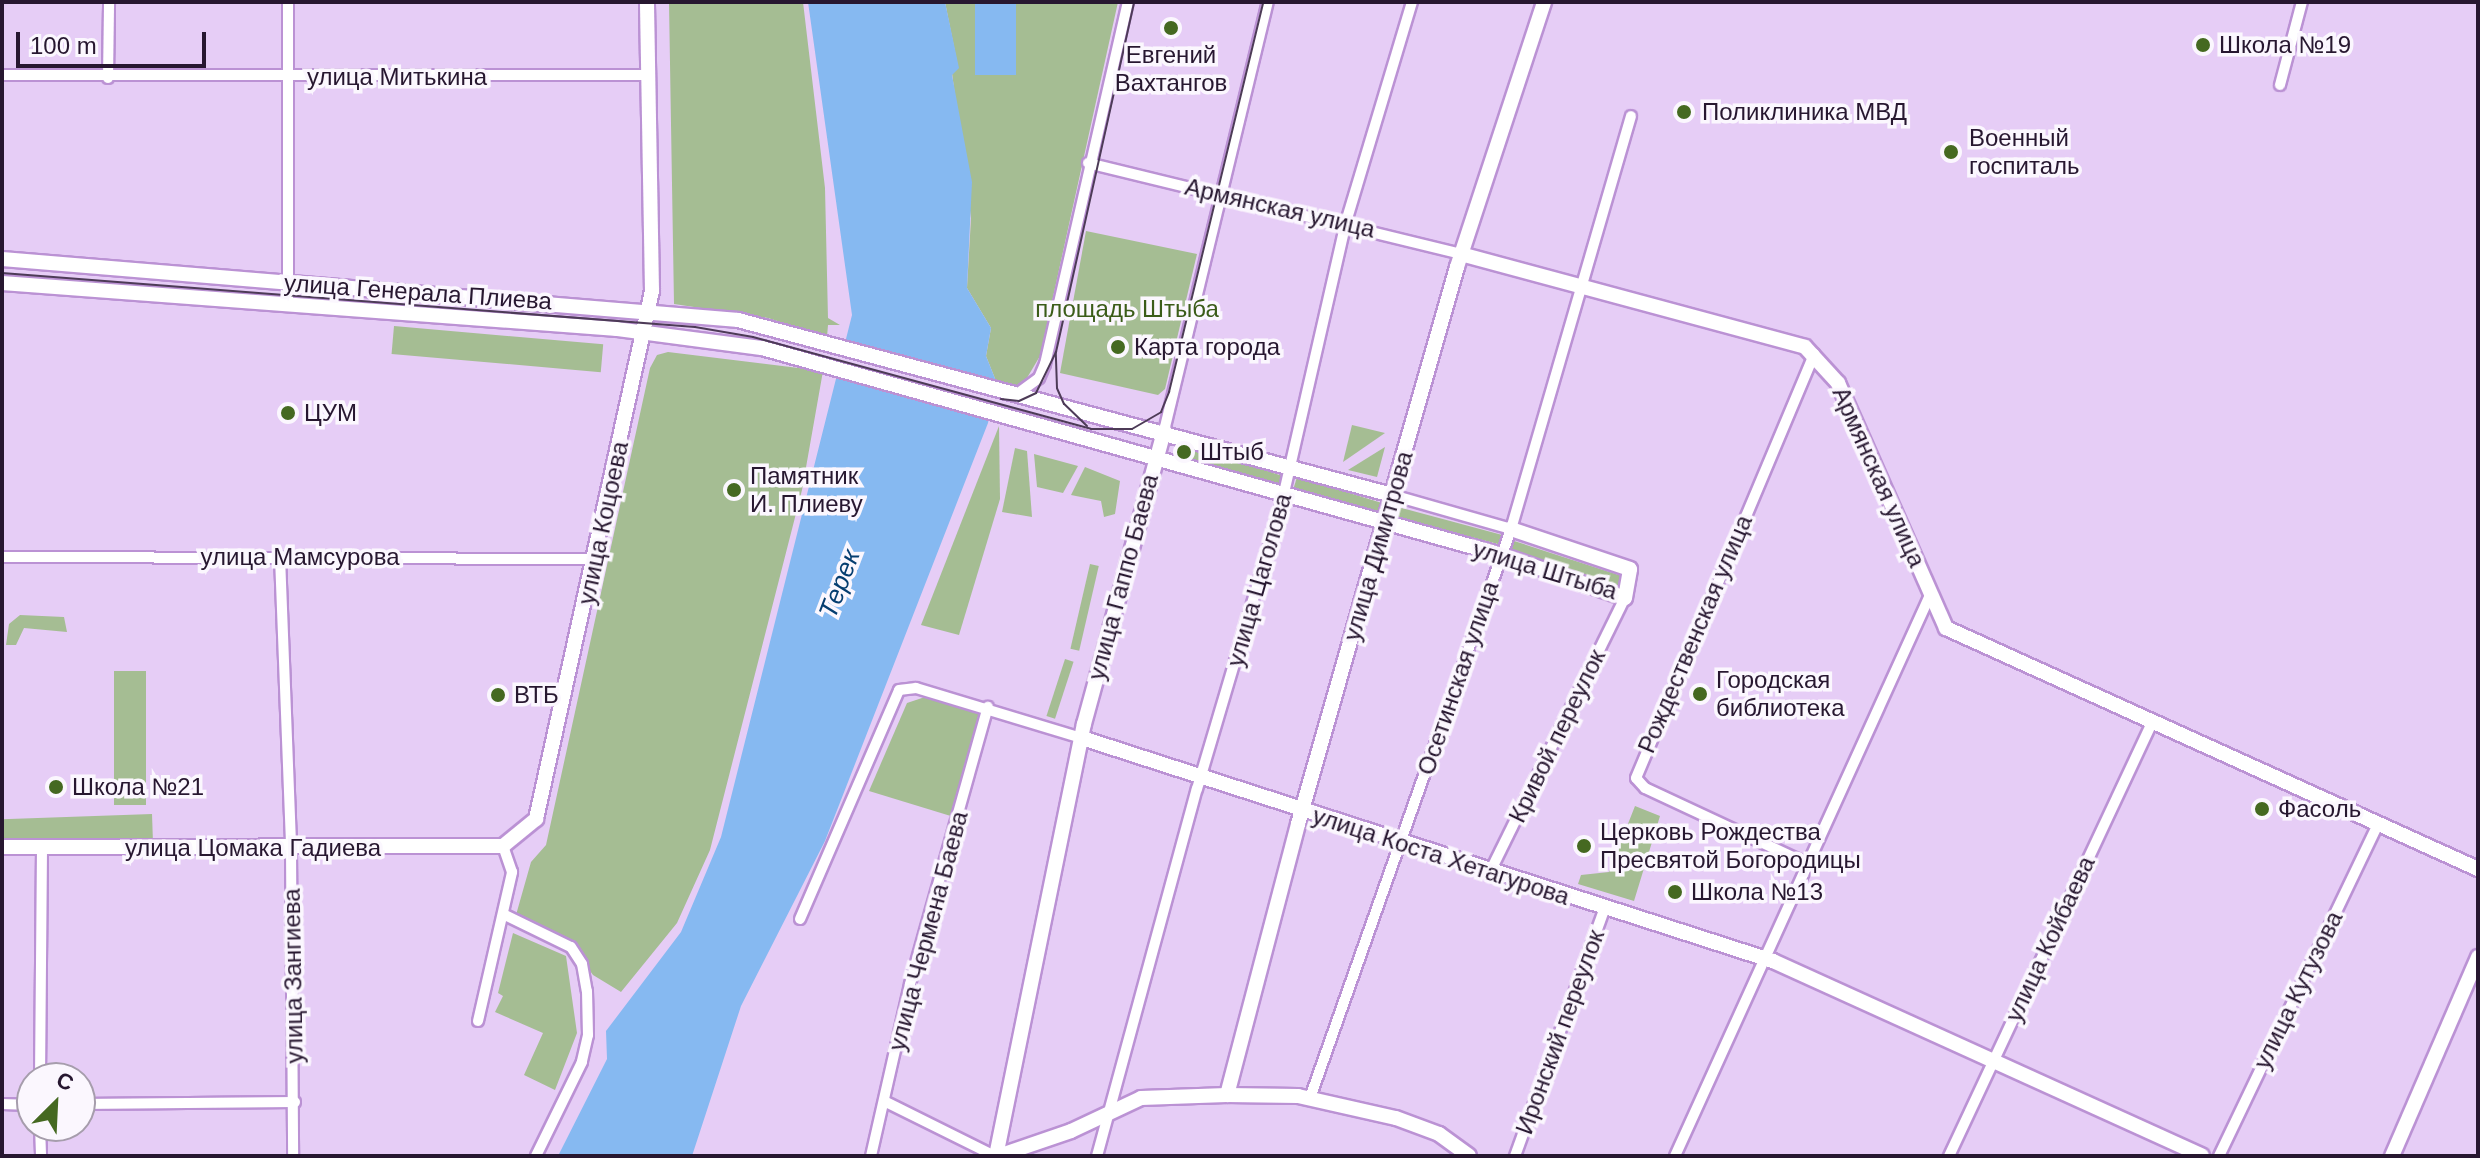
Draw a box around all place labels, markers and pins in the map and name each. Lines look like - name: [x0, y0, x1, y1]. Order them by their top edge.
- marker: Евгений Вахтангов: [1162, 19, 1180, 37]
- place label: Школа №19: [2219, 31, 2351, 59]
- marker: Школа №19: [2194, 36, 2212, 54]
- place label: Евгений Вахтангов: [1115, 41, 1227, 97]
- place label: Поликлиника МВД: [1702, 98, 1907, 126]
- marker: Поликлиника МВД: [1673, 101, 1695, 123]
- place label: Военный госпиталь: [1969, 124, 2080, 180]
- marker: Военный госпиталь: [1940, 141, 1962, 163]
- place label: Карта города: [1134, 333, 1280, 361]
- marker: Карта города: [1109, 338, 1127, 356]
- place label: ЦУМ: [304, 399, 357, 427]
- marker: ЦУМ: [279, 404, 297, 422]
- place label: Штыб: [1200, 438, 1264, 466]
- marker: Штыб: [1175, 443, 1193, 461]
- place label: Памятник И. Плиеву: [750, 462, 863, 518]
- marker: Памятник И. Плиеву: [725, 481, 743, 499]
- place label: Городская библиотека: [1716, 666, 1844, 722]
- place label: ВТБ: [514, 681, 559, 709]
- marker: Городская библиотека: [1691, 685, 1709, 703]
- marker: ВТБ: [489, 686, 507, 704]
- place label: Школа №21: [72, 773, 204, 801]
- marker: Школа №21: [47, 778, 65, 796]
- place label: Фасоль: [2278, 795, 2361, 823]
- marker: Фасоль: [2253, 800, 2271, 818]
- place label: Церковь Рождества Пресвятой Богородицы: [1600, 818, 1861, 874]
- marker: Церковь Рождества Пресвятой Богородицы: [1575, 837, 1593, 855]
- place label: Школа №13: [1691, 878, 1823, 906]
- marker: Школа №13: [1666, 883, 1684, 901]

